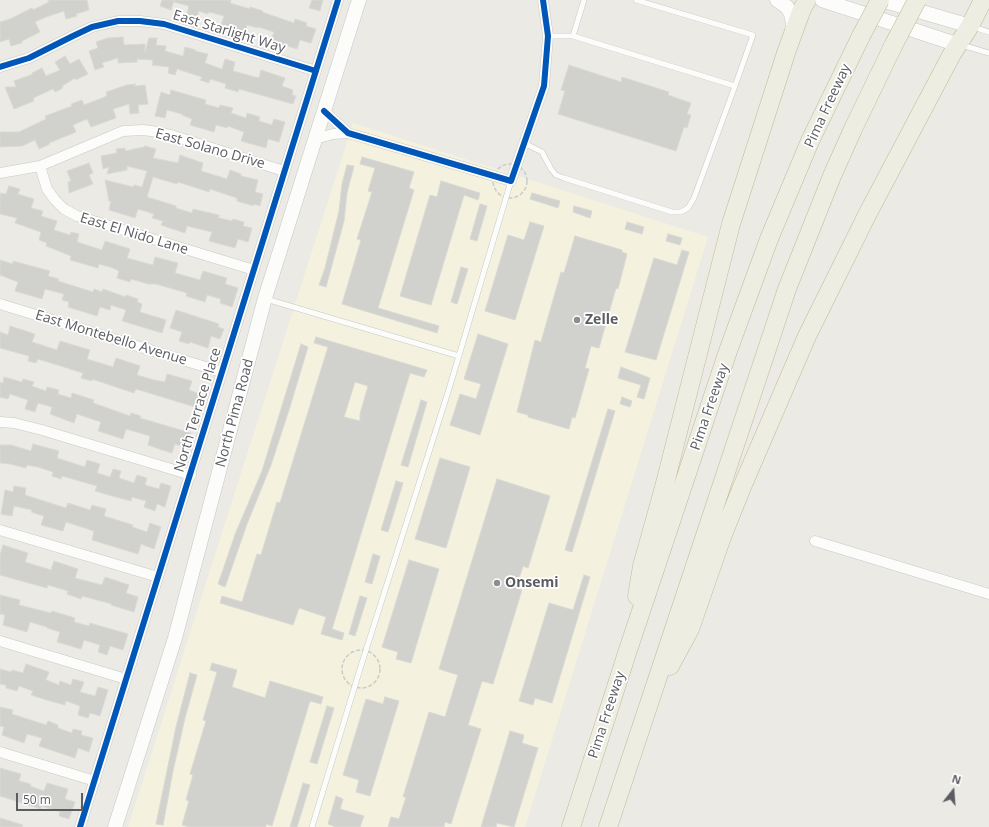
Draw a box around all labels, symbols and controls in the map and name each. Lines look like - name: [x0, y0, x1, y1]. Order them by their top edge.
- street label: East Starlight Way: [171, 7, 287, 57]
- street label: Pima Freeway: [801, 61, 855, 151]
- street label: East Solano Drive: [153, 125, 267, 173]
- street label: East El Nido Lane: [78, 210, 190, 258]
- street label: East Montebello Avenue: [33, 307, 189, 369]
- place label: Zelle: [585, 312, 618, 328]
- marker: Zelle: [572, 315, 582, 325]
- street label: North Terrace Place: [171, 346, 225, 474]
- street label: North Pima Road: [212, 357, 258, 469]
- street label: Pima Freeway: [687, 361, 733, 453]
- place label: Onsemi: [505, 575, 559, 591]
- marker: Onsemi: [492, 578, 502, 588]
- street label: Pima Freeway: [585, 669, 629, 761]
- north arrow: [933, 771, 973, 811]
- text: N: [950, 771, 963, 788]
- scale bar: [18, 785, 85, 811]
- text: 50 m: [23, 791, 51, 808]

